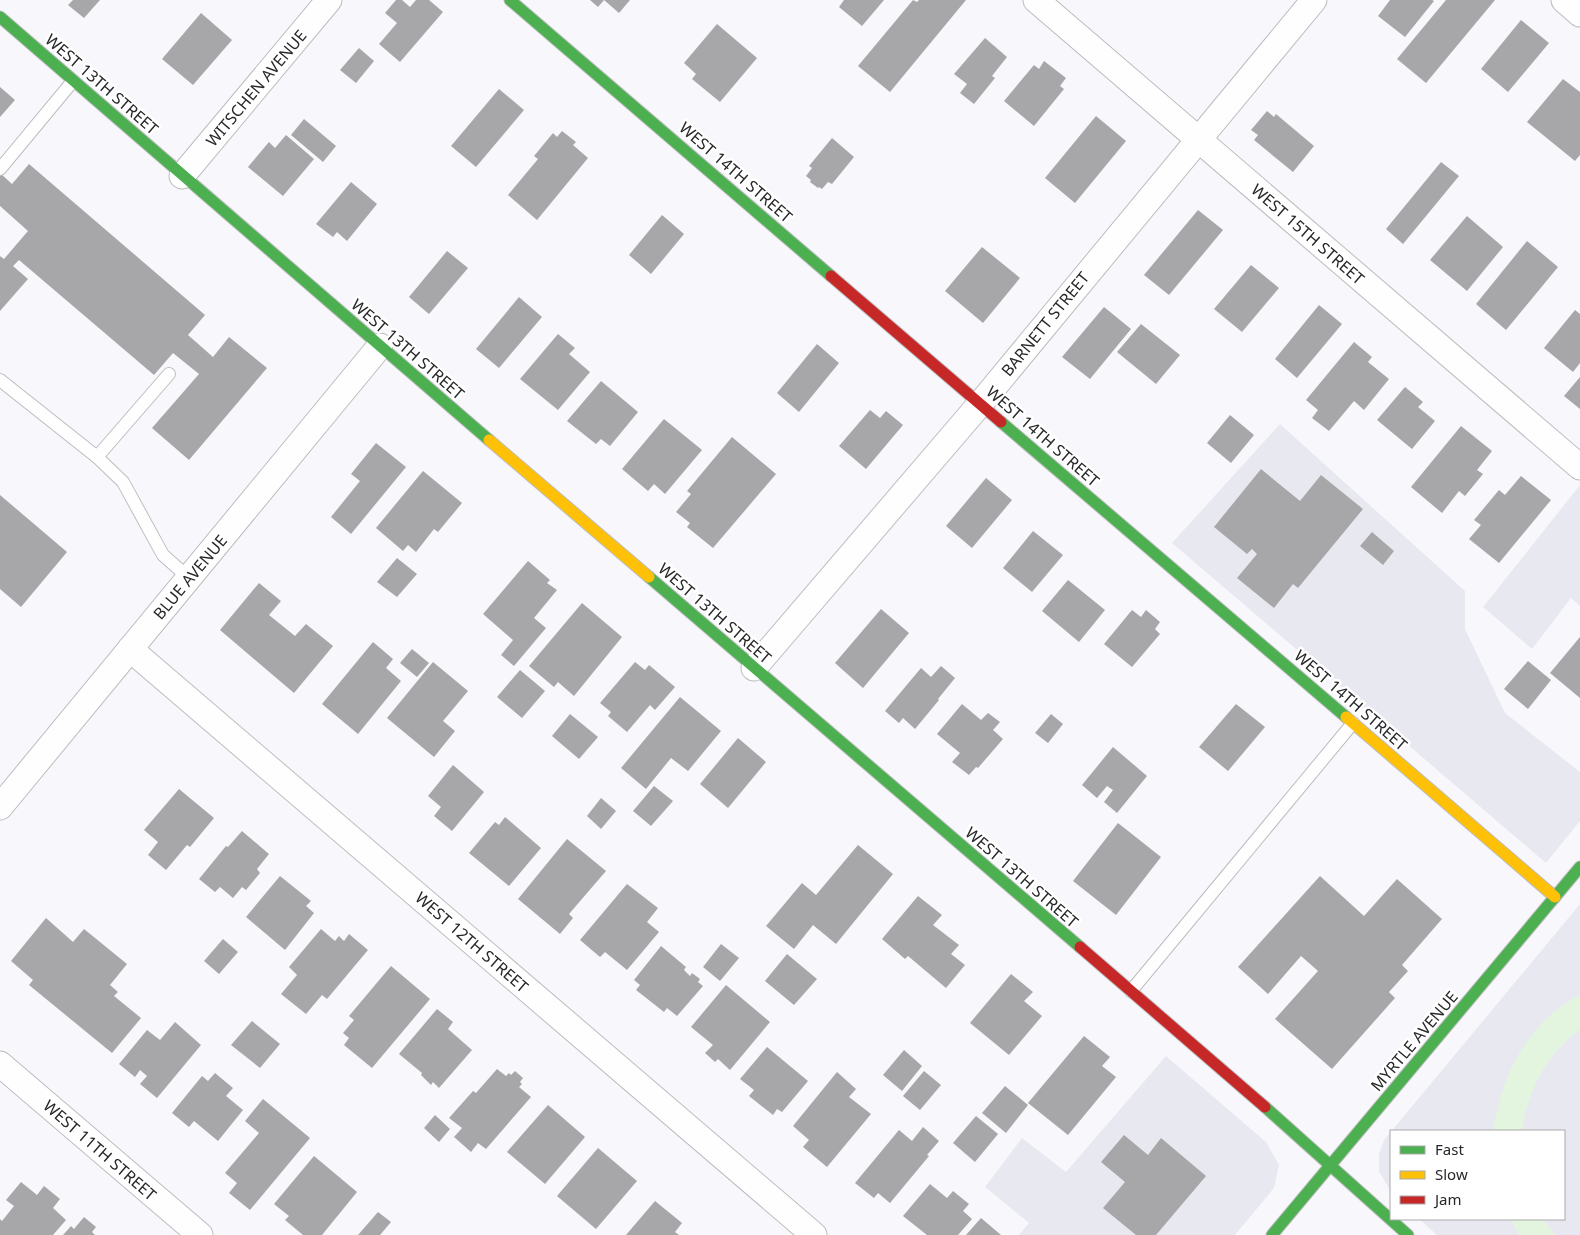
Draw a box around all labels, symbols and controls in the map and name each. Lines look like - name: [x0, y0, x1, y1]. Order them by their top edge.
- street label: WITSCHEN AVENUE: [201, 25, 311, 151]
- street label: WEST 13TH STREET: [41, 29, 163, 139]
- street label: WEST 14TH STREET: [675, 117, 797, 227]
- street label: WEST 15TH STREET: [1247, 179, 1369, 289]
- street label: BARNETT STREET: [996, 267, 1094, 381]
- street label: WEST 13TH STREET: [347, 294, 469, 404]
- street label: WEST 14TH STREET: [982, 381, 1104, 491]
- street label: BLUE AVENUE: [148, 530, 232, 624]
- street label: WEST 13TH STREET: [654, 558, 776, 668]
- street label: WEST 14TH STREET: [1290, 645, 1412, 755]
- street label: WEST 13TH STREET: [961, 822, 1083, 932]
- street label: WEST 12TH STREET: [411, 887, 533, 997]
- street label: MYRTLE AVENUE: [1365, 986, 1463, 1096]
- street label: WEST 11TH STREET: [39, 1095, 161, 1205]
- legend: [1390, 1130, 1565, 1220]
- text: Fast: [1435, 1139, 1464, 1159]
- text: Slow: [1435, 1164, 1468, 1184]
- text: Jam: [1433, 1189, 1462, 1209]

